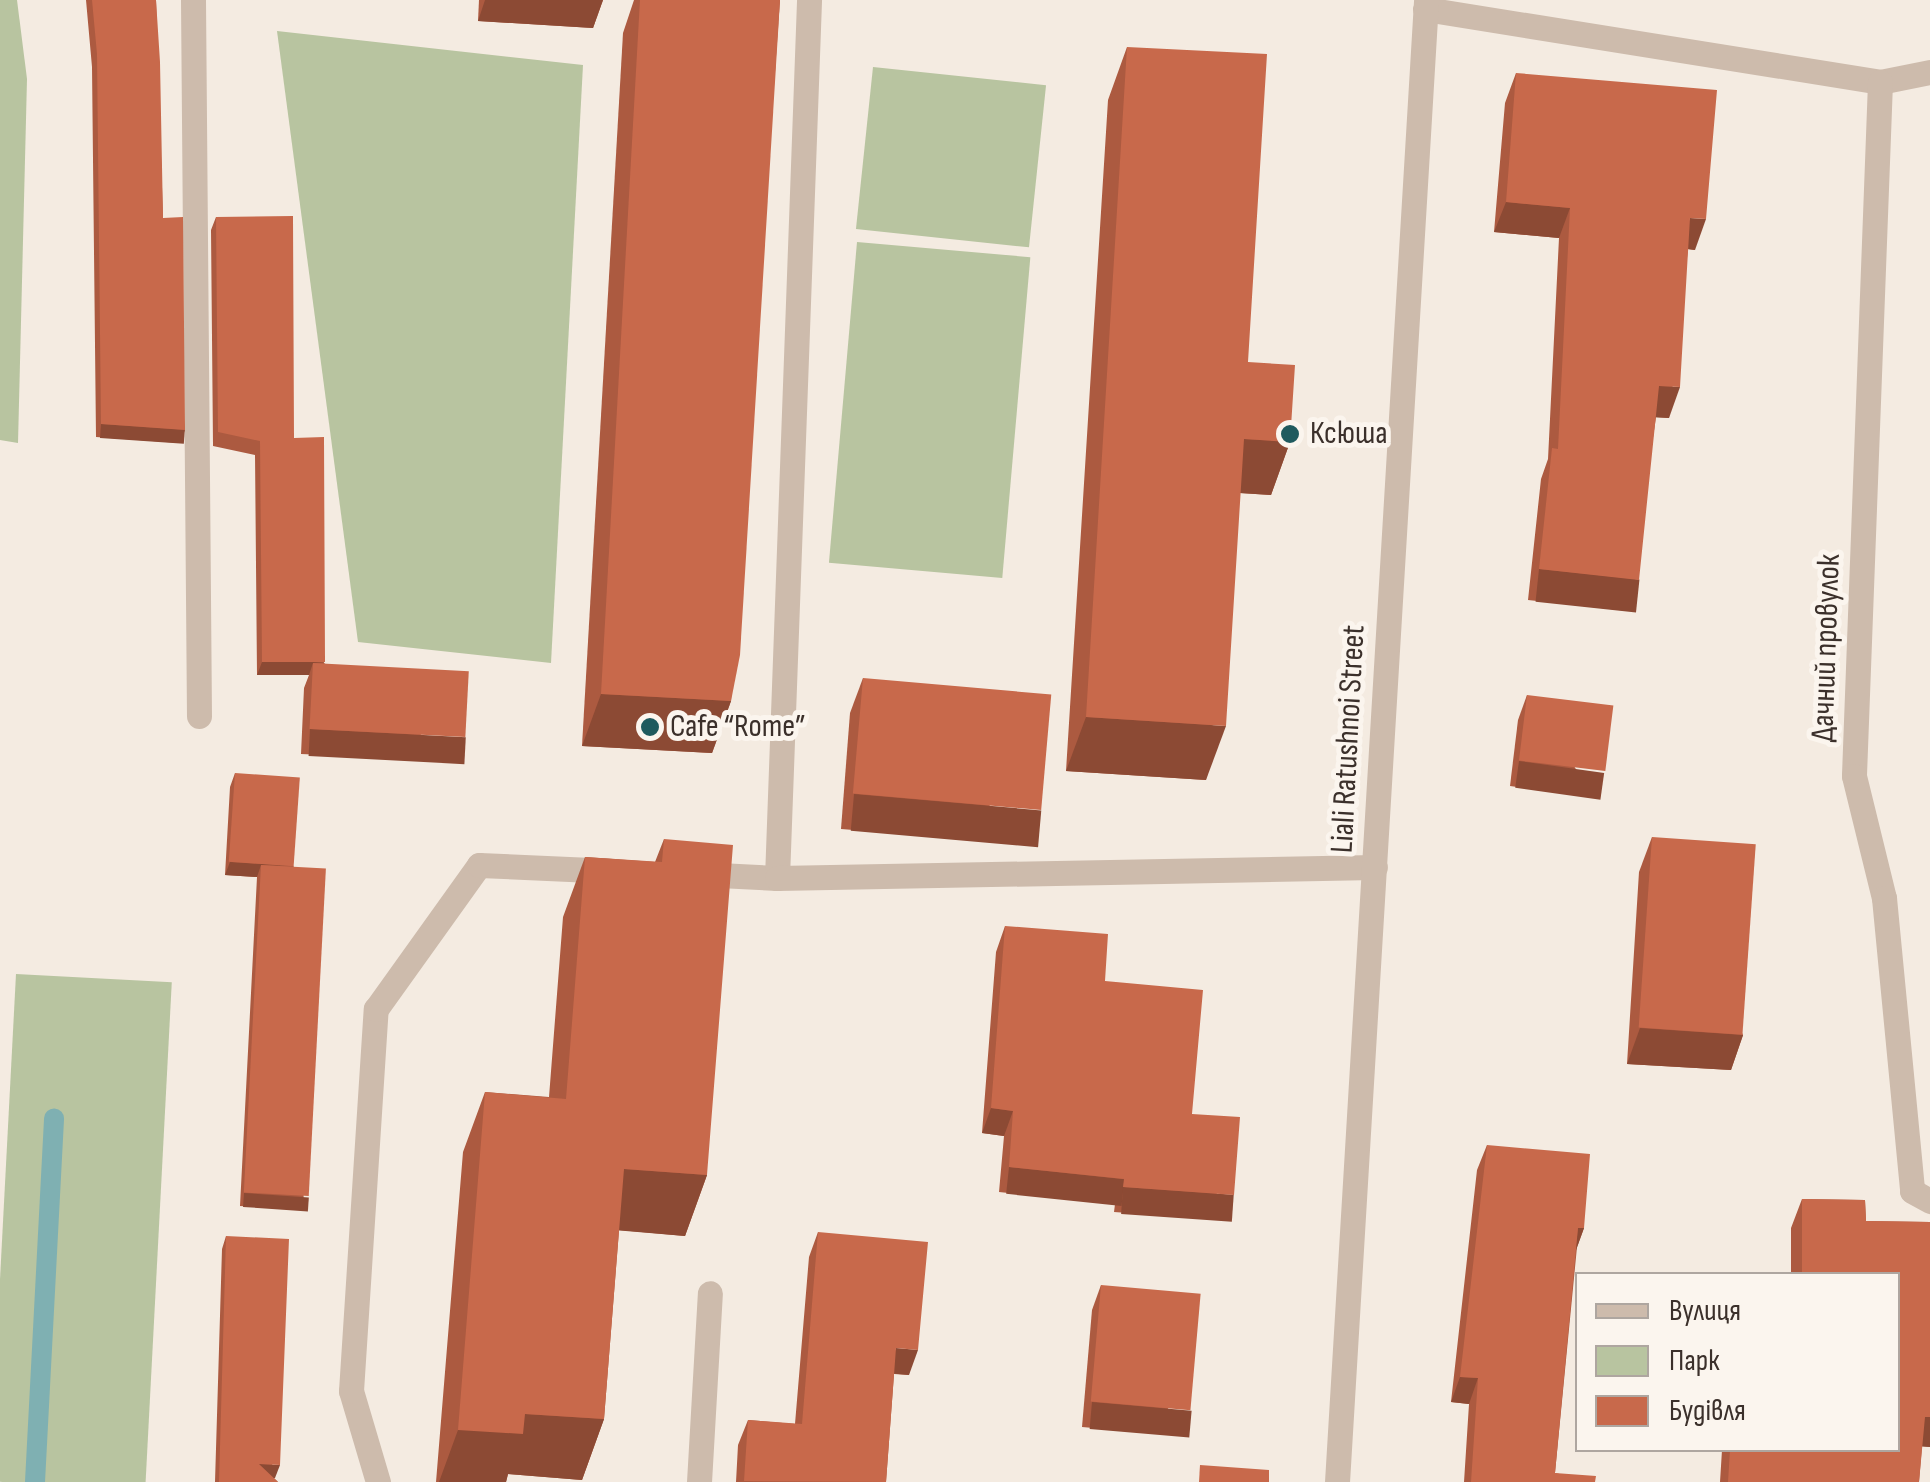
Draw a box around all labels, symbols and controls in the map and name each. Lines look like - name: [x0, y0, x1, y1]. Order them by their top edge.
- place label: Ксюша: [1310, 415, 1388, 453]
- marker: Ксюша: [1279, 423, 1301, 445]
- street label: Дачний провулок: [1805, 553, 1849, 743]
- street label: Liali Ratushnoi Street: [1324, 624, 1374, 854]
- place label: Cafe “Rome”: [670, 708, 806, 746]
- marker: Cafe “Rome”: [639, 716, 661, 738]
- legend: [1575, 1272, 1900, 1452]
- text: Вулиця: [1669, 1293, 1741, 1329]
- text: Парк: [1669, 1343, 1720, 1379]
- text: Будівля: [1669, 1393, 1746, 1429]

